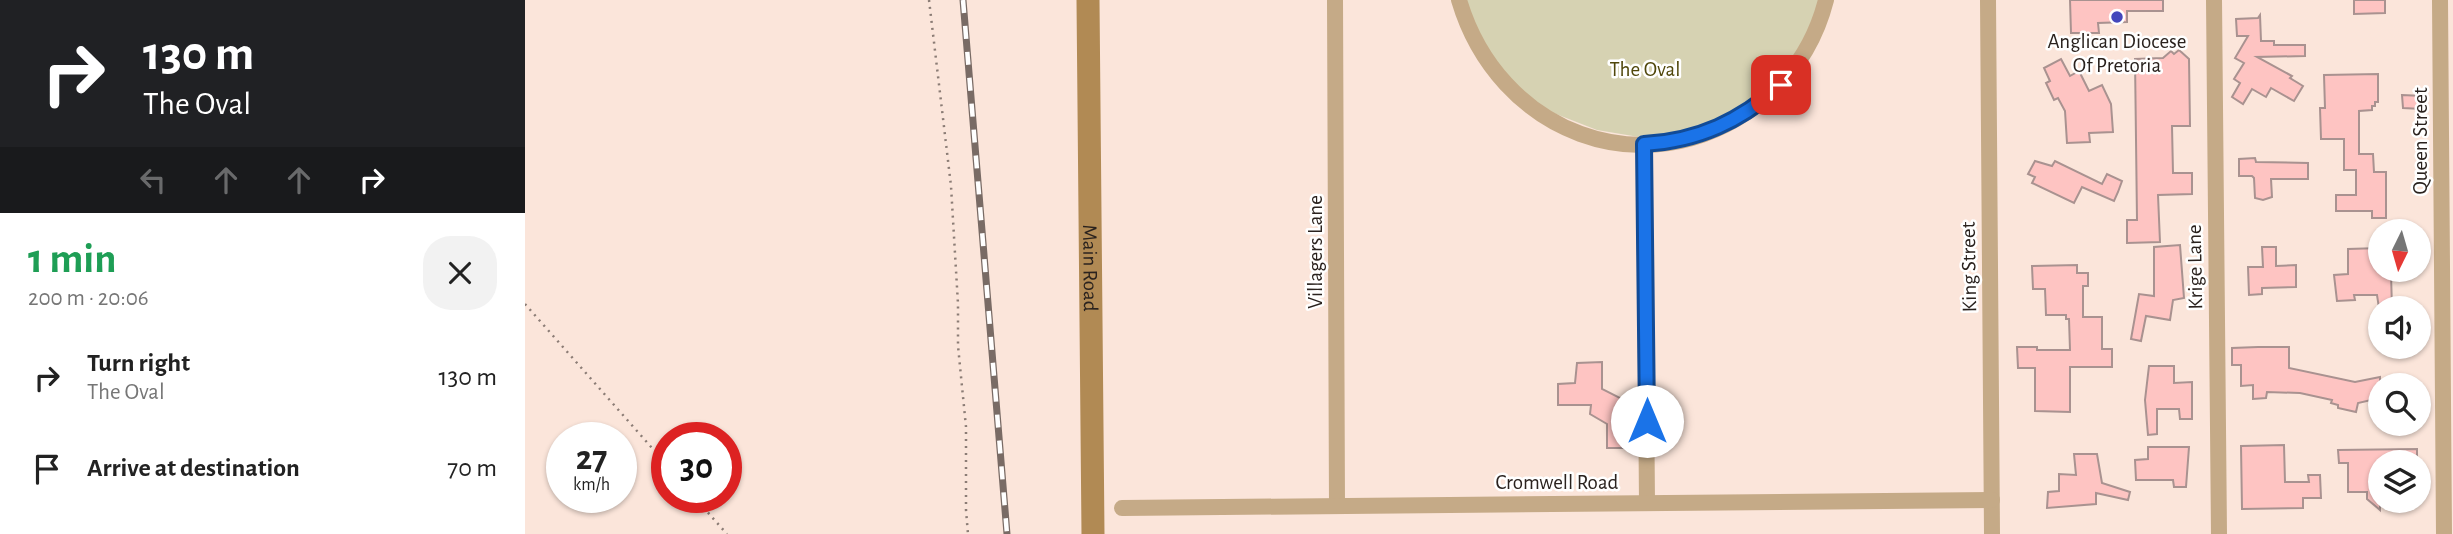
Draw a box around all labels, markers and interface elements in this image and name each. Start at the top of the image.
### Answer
marker: Anglican Diocese Of Pretoria [2109,9,2125,25]
icon: right [28,28,119,119]
text: 130 m [143,30,254,79]
place label: Anglican Diocese Of Pretoria [2047,31,2187,76]
pin [1751,55,1811,115]
park label: The Oval [1610,59,1680,80]
icon: arrive [1762,66,1800,104]
street label: Queen Street [2410,87,2431,195]
text: The Oval [143,88,251,120]
icon: left [134,161,172,199]
icon: ahead [207,161,245,199]
icon: ahead [280,161,318,199]
icon: right [353,161,391,199]
street label: Villagers Lane [1305,195,1326,309]
north arrow [2368,219,2431,282]
map controls [2368,219,2431,513]
street label: King Street [1958,221,1980,312]
street label: Main Road [1080,224,1101,312]
street label: Krige Lane [2184,224,2206,310]
button: close [423,236,497,310]
text: 1 min [28,238,117,280]
text: 200 m · 20:06 [28,287,149,310]
button: sound [2368,296,2431,359]
text: Turn right [87,350,190,376]
icon: right [28,359,66,397]
text: 130 m [439,364,497,390]
button: search [2368,373,2431,436]
text: The Oval [87,381,165,404]
position arrow [1610,384,1684,458]
speed limit sign: 30 [651,422,742,513]
text: 27 [576,441,607,476]
icon: arrive [28,450,66,488]
button: layers [2368,450,2431,513]
text: Arrive at destination [87,455,300,481]
text: 70 m [447,455,497,481]
street label: Cromwell Road [1496,472,1619,493]
text: km/h [573,476,610,494]

